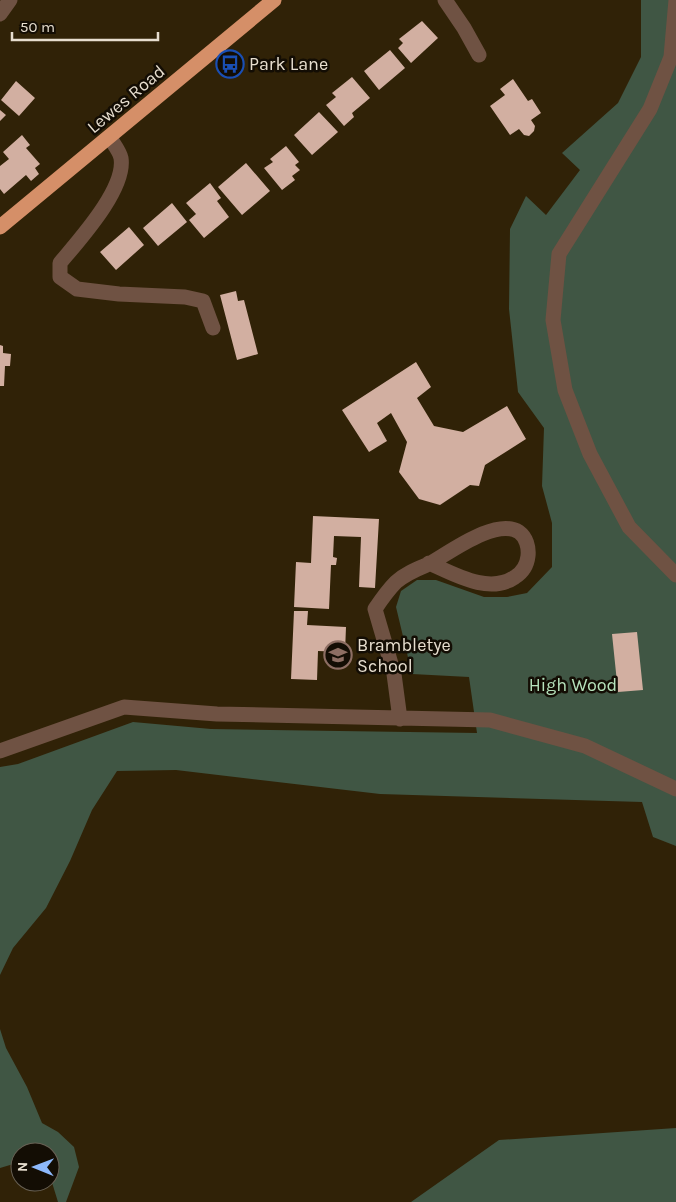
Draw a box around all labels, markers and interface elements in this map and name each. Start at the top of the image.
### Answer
scale bar [12,10,159,42]
text: 50 m [20,18,55,36]
bus stop icon: Park Lane [215,49,245,79]
place label: Park Lane [249,53,328,75]
street label: Lewes Road [82,60,170,138]
place label: Brambletye School [357,634,451,677]
school or university icon: Brambletye School [323,640,353,670]
park label: High Wood [529,674,617,696]
north arrow [10,1142,60,1192]
text: N [14,1162,31,1172]

